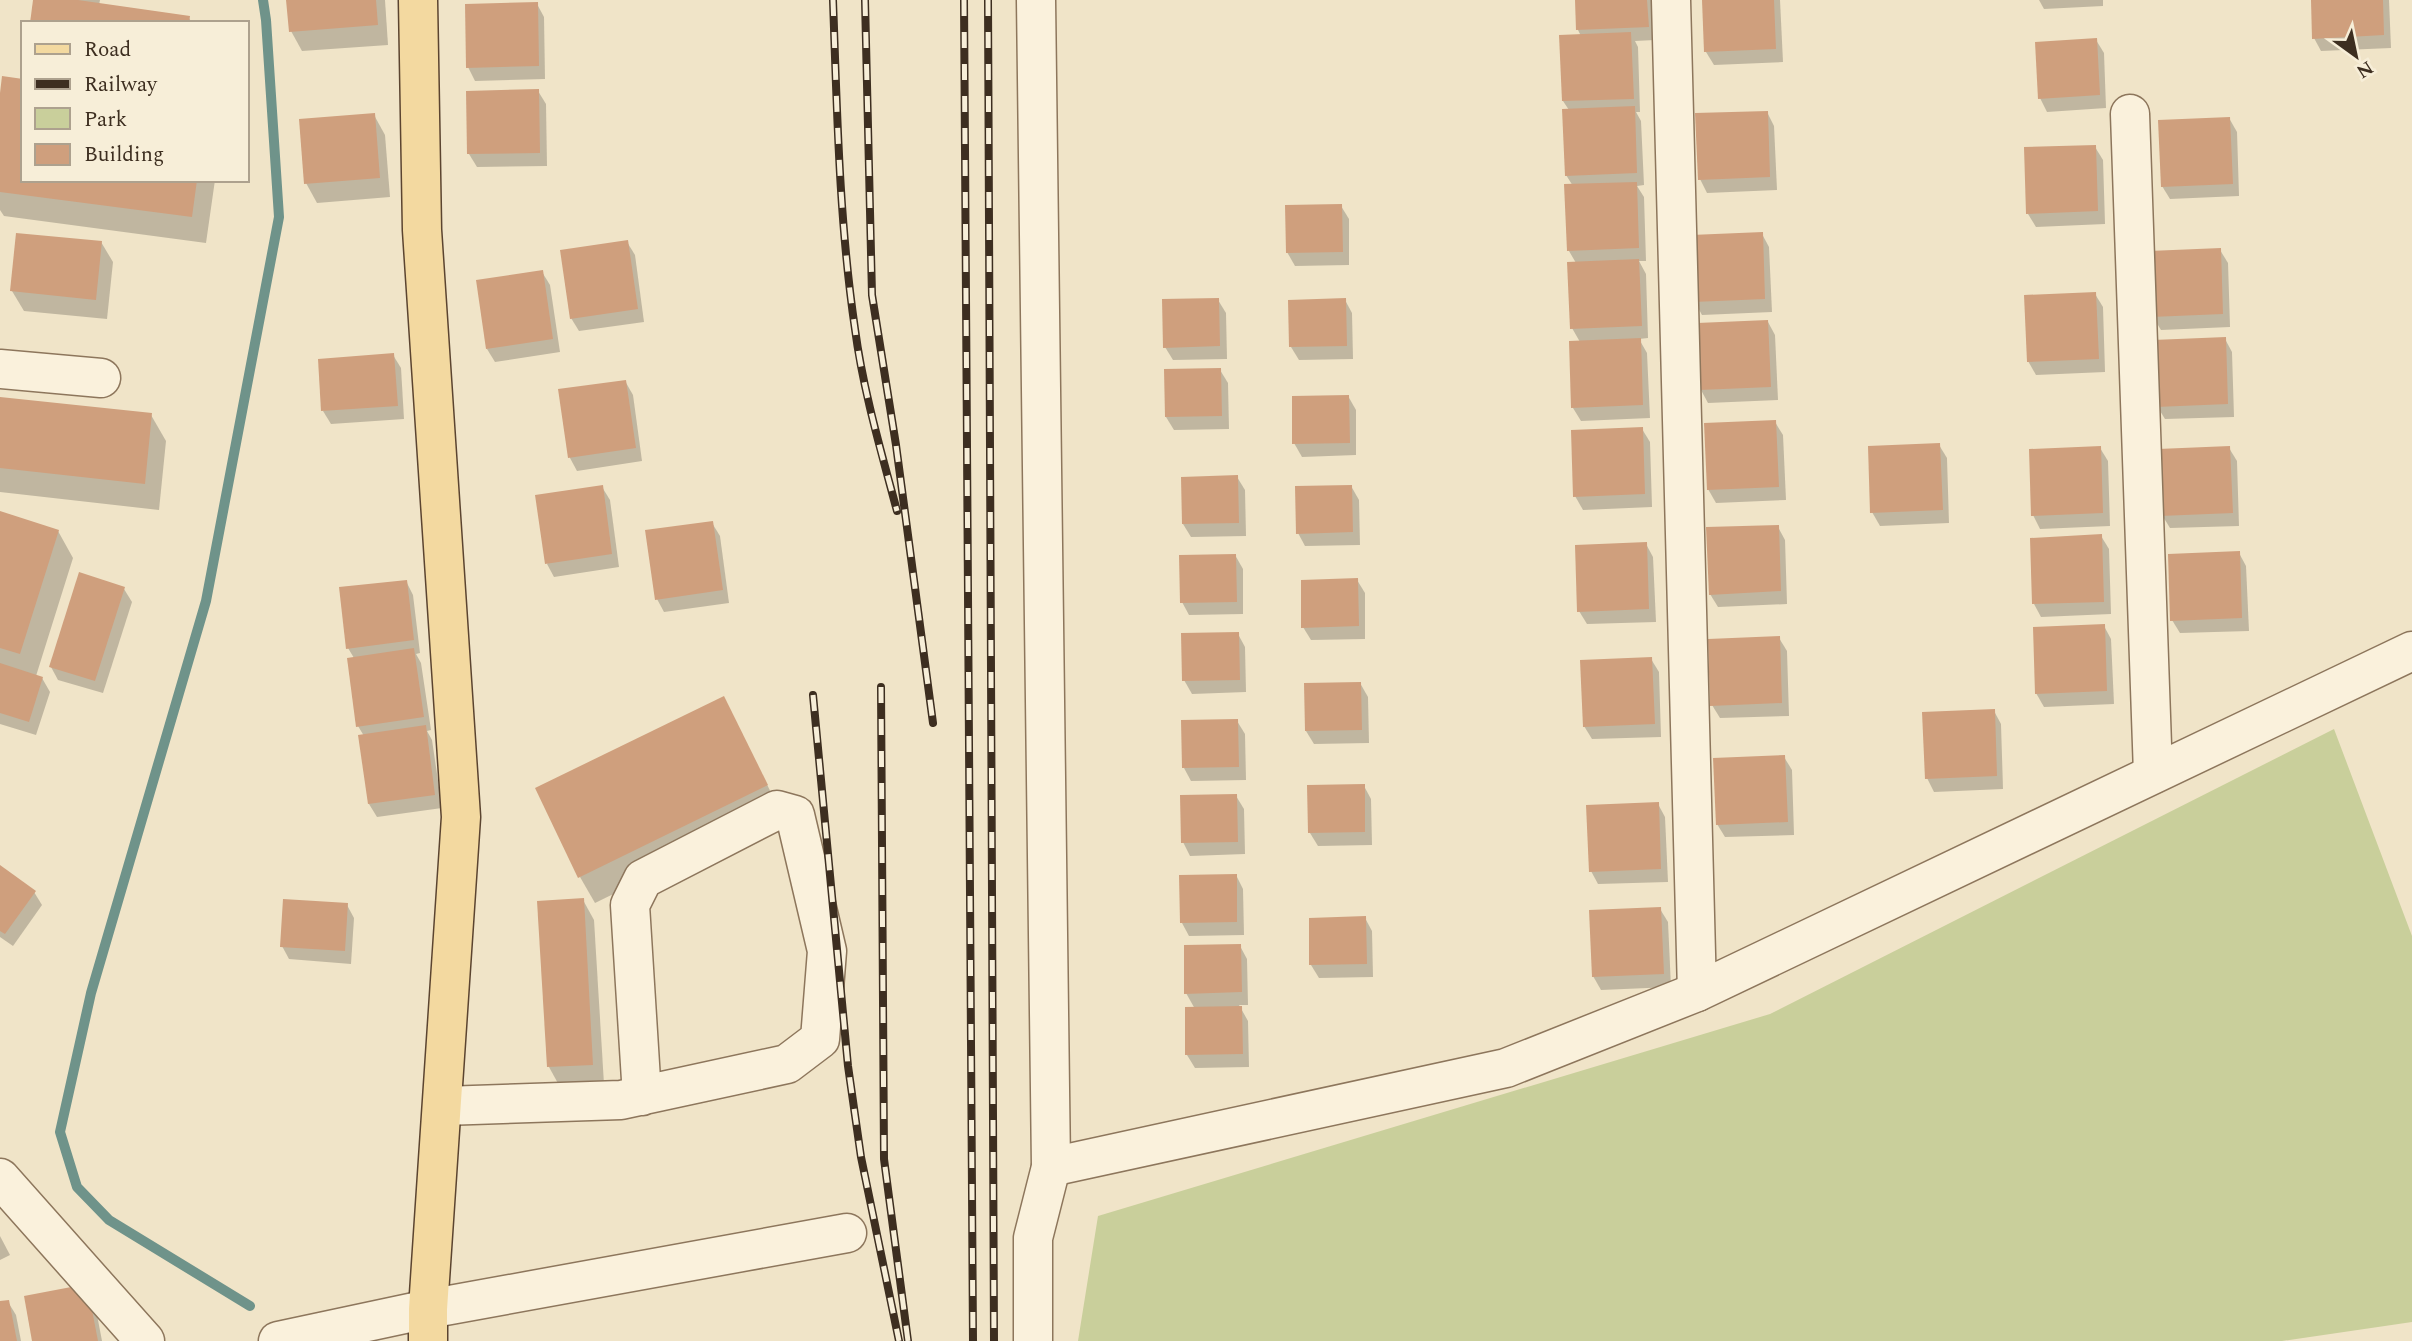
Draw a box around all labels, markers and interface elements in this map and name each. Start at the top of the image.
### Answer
legend [21,21,248,182]
north arrow [2321,21,2391,91]
text: Road [84,34,131,66]
text: N [2350,53,2379,85]
text: Railway [84,69,158,101]
text: Park [84,104,128,136]
text: Building [84,139,164,171]

